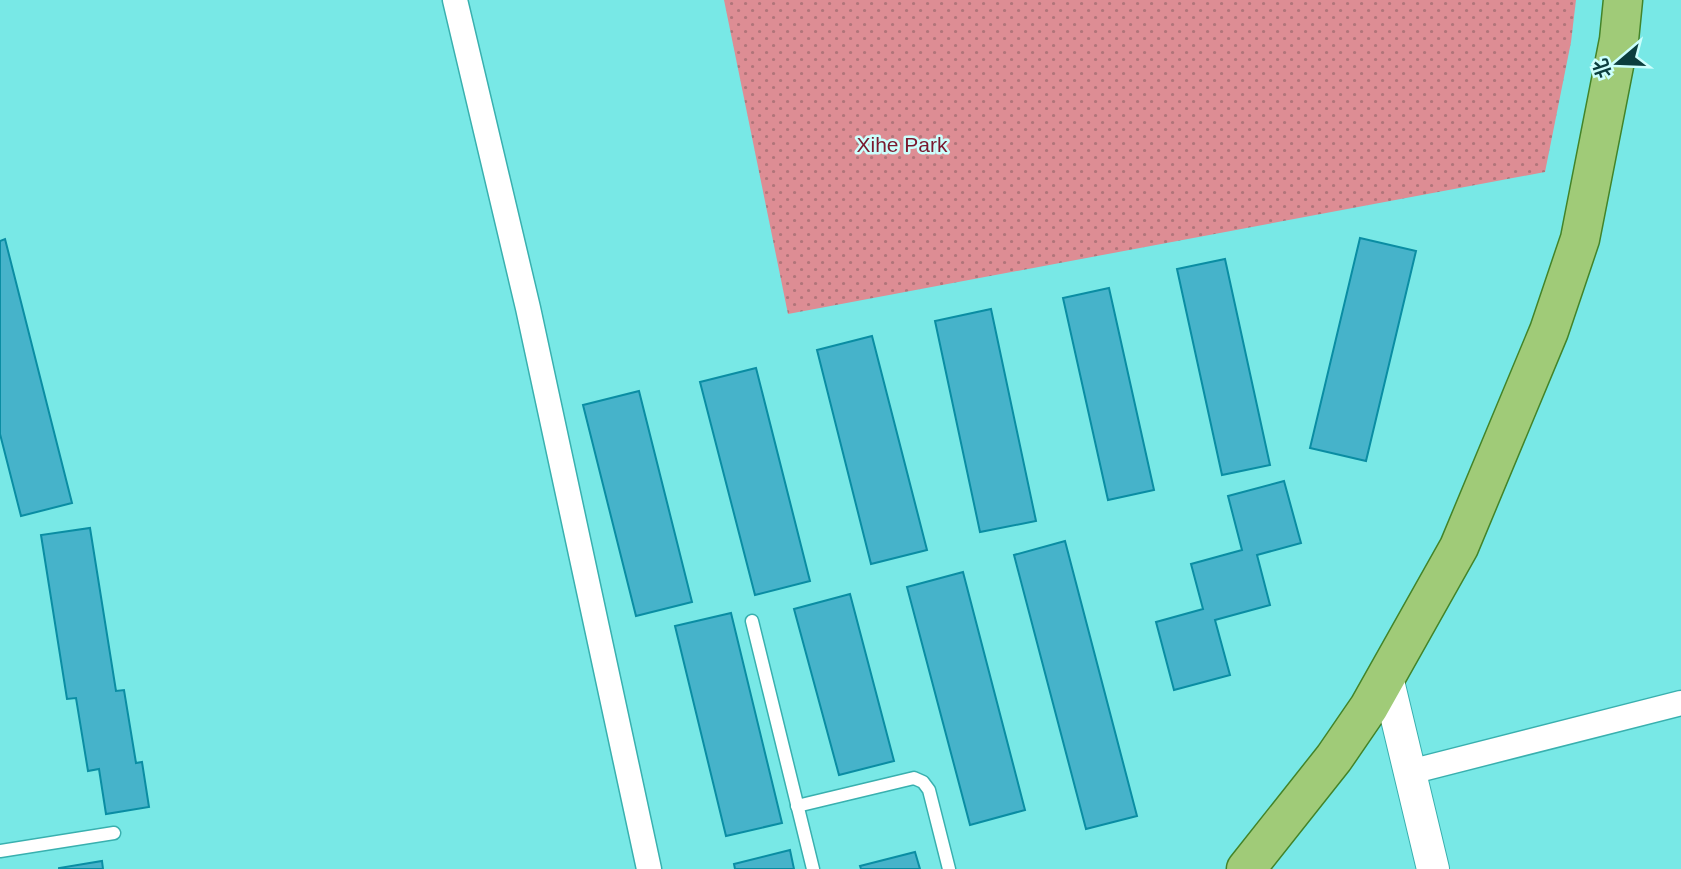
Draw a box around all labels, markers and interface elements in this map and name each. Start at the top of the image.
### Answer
north arrow [1583,28,1653,98]
text: 北 [1589,56,1615,81]
park label: Xihe Park [856,133,948,156]

